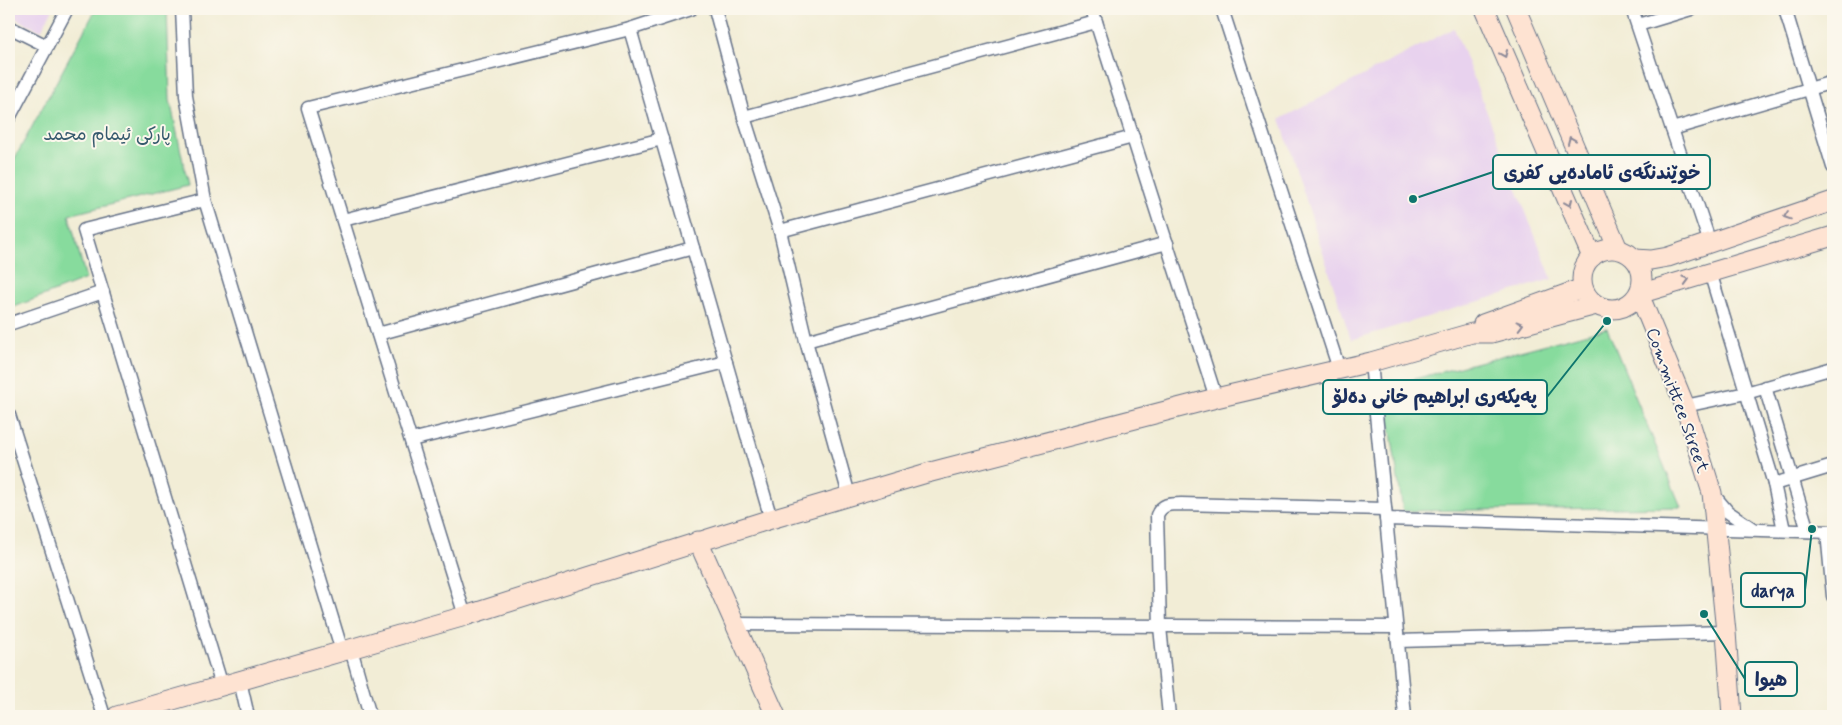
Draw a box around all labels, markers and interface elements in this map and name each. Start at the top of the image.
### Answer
one-way arrow [1499,49,1509,57]
park label: پارکی ئیمام محمد [43,123,171,148]
one-way arrow [1567,136,1578,145]
callout: خوێندنگەی ئامادەیی کفری [1493,155,1710,189]
text: خوێندنگەی ئامادەیی کفری [1503,161,1701,186]
one-way arrow [1562,198,1573,207]
one-way arrow [1783,211,1792,221]
one-way arrow [1681,275,1689,285]
one-way arrow [1515,321,1524,331]
street label: Committee Street [1640,324,1715,477]
callout: پەیکەری ابراهیم خانی دەلۆ [1323,380,1547,414]
text: پەیکەری ابراهیم خانی دەلۆ [1331,385,1537,411]
callout: darya [1741,573,1805,607]
text: darya [1751,579,1795,604]
callout: هیوا [1745,662,1797,696]
text: هیوا [1755,668,1787,693]

